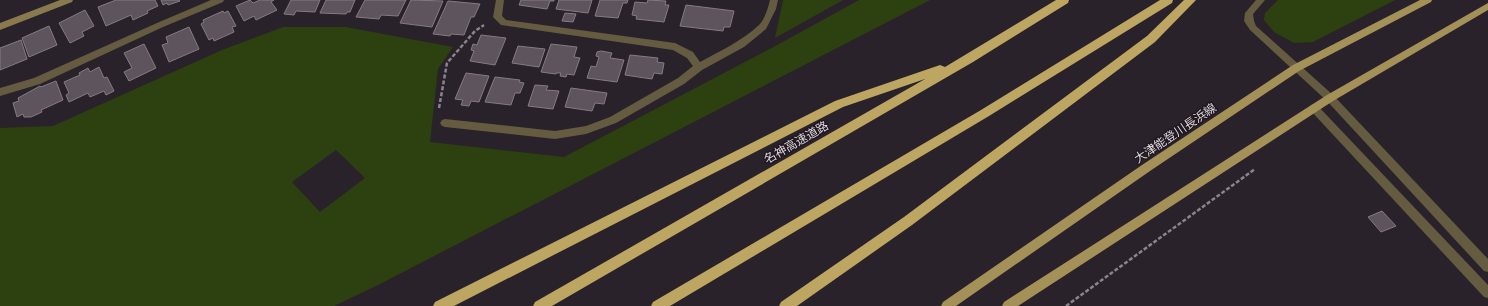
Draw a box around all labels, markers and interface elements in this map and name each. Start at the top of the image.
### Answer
street label: 大津能登川長浜線 [1131,100,1219,166]
street label: 名神高速道路 [761,118,831,166]

